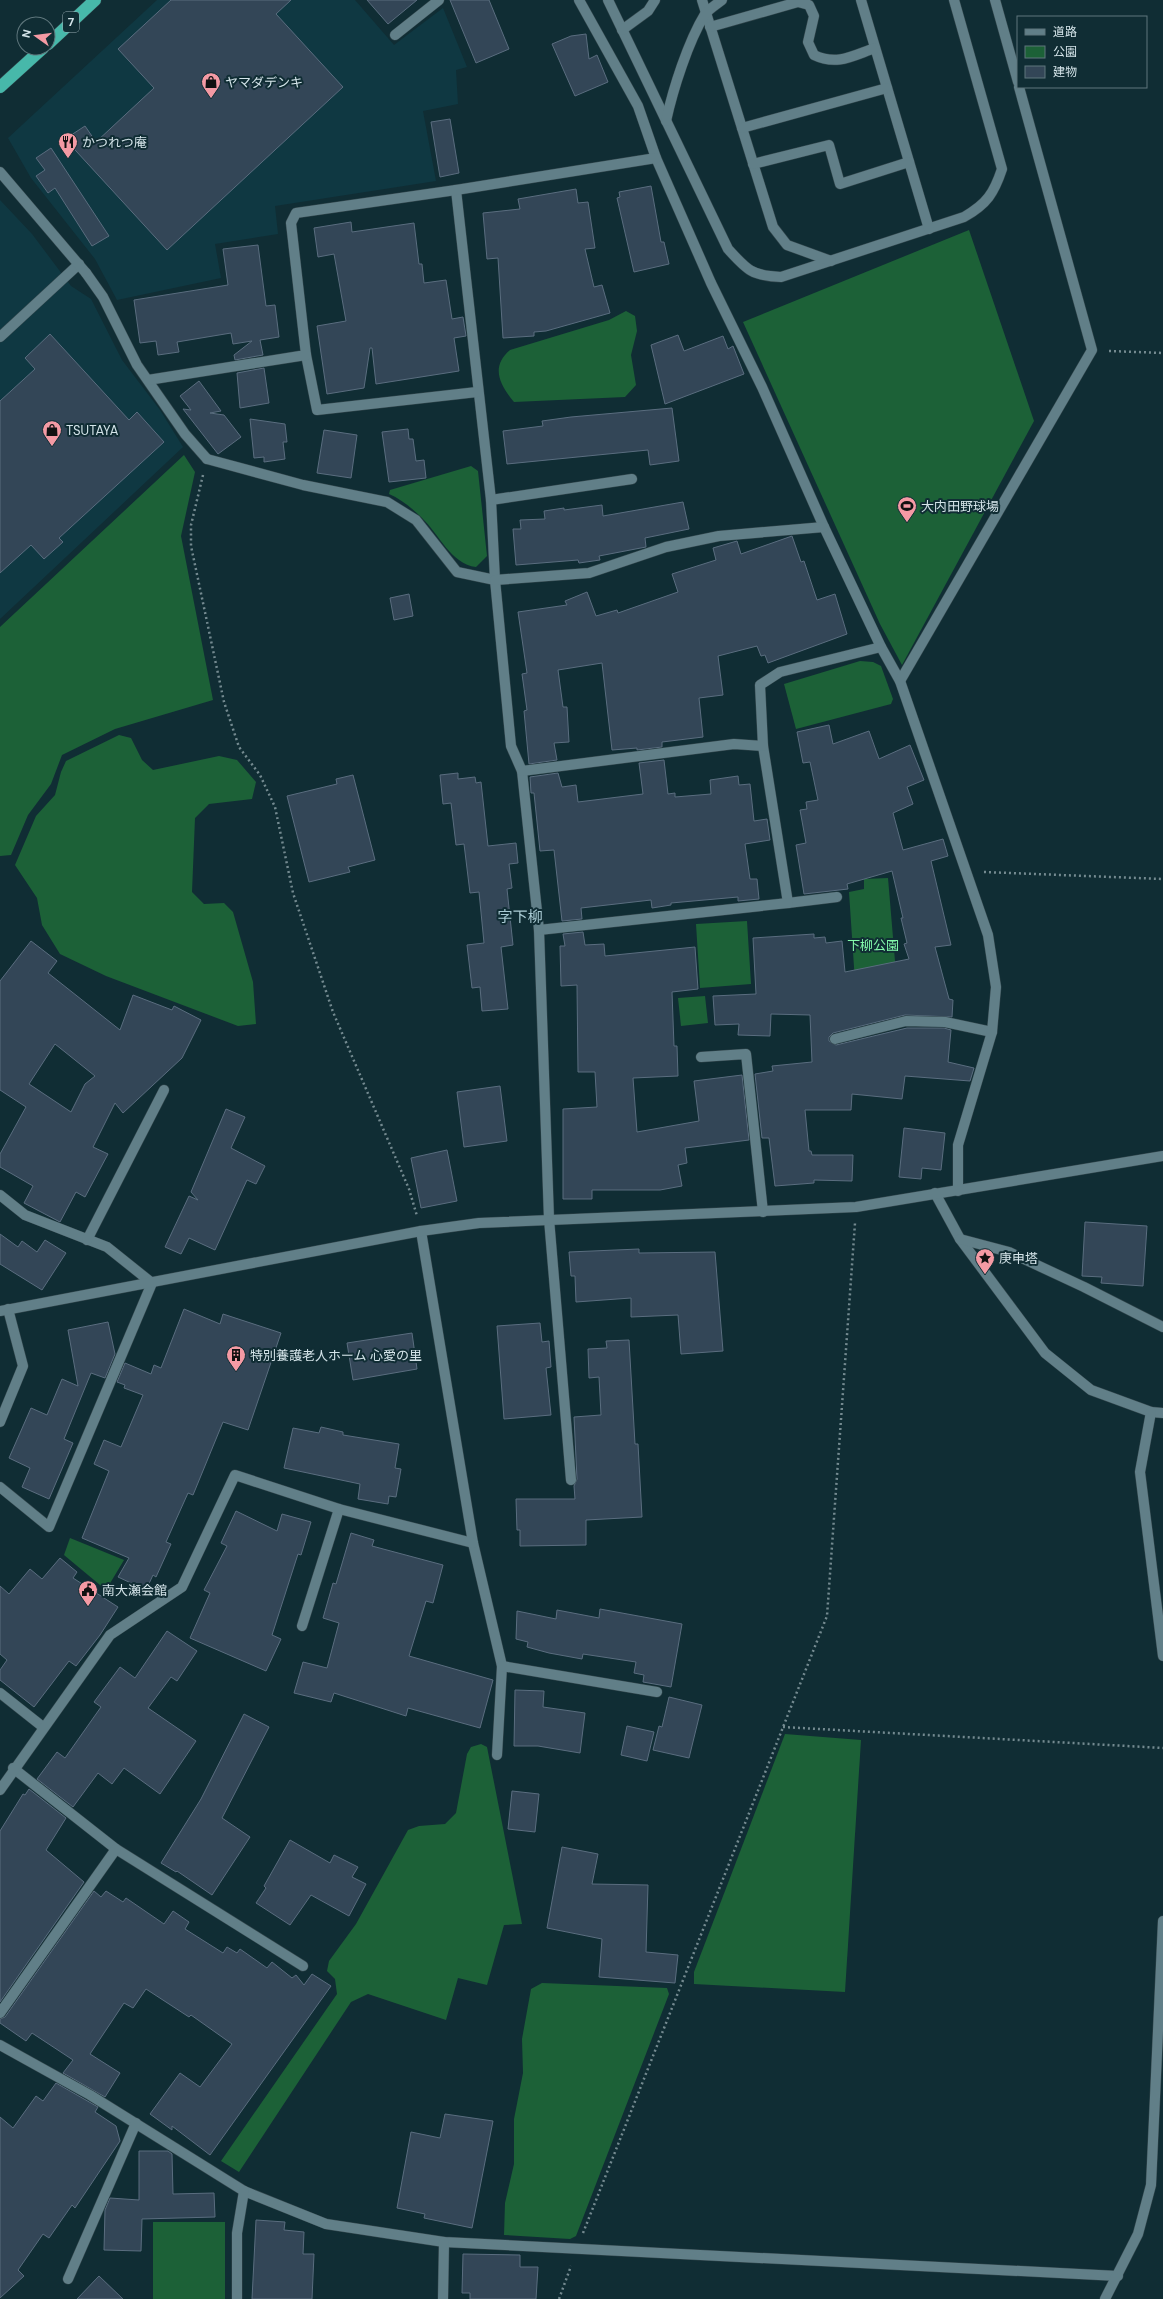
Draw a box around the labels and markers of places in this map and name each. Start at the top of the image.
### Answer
shop icon: ヤマダデンキ [200,71,222,99]
place label: ヤマダデンキ [225,74,303,91]
restaurant icon: かつれつ庵 [57,131,79,159]
place label: かつれつ庵 [82,134,147,151]
shop icon: TSUTAYA [41,419,63,447]
place label: TSUTAYA [66,422,119,439]
sports icon: 大内田野球場 [896,495,918,523]
place label: 大内田野球場 [921,498,999,515]
place icon: 庚申塔 [974,1247,996,1275]
place label: 庚申塔 [999,1250,1038,1267]
building icon: 特別養護老人ホーム 心愛の里 [225,1344,247,1372]
place label: 特別養護老人ホーム 心愛の里 [250,1347,422,1364]
public building icon: 南大瀬会館 [77,1579,99,1607]
place label: 南大瀬会館 [102,1582,167,1599]

